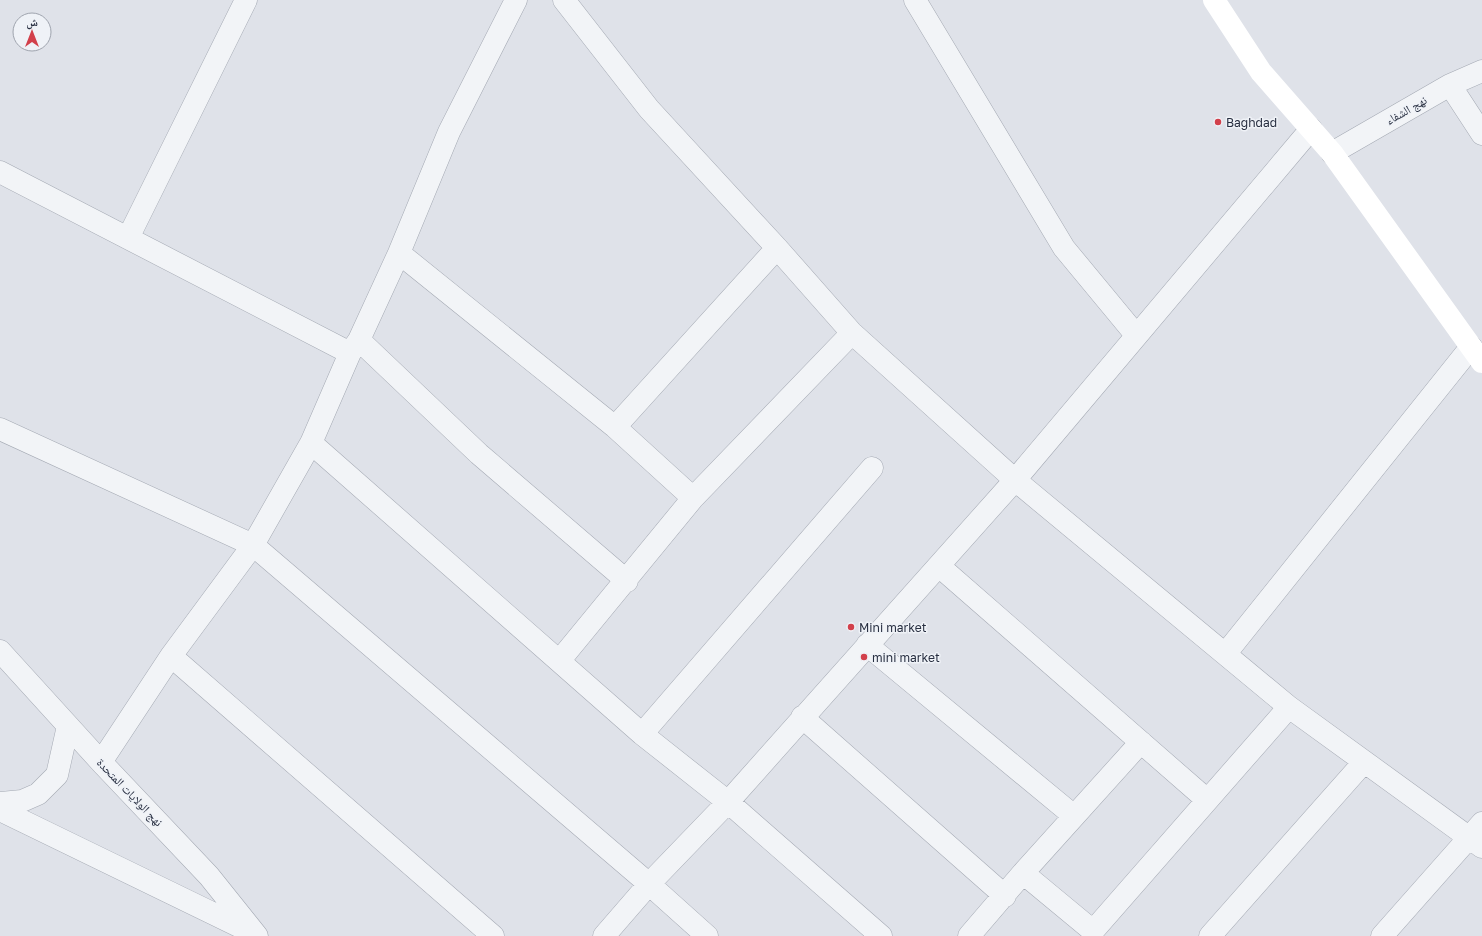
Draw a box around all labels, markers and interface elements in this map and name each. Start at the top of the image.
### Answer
north arrow [12,12,52,52]
text: ش [26,15,38,30]
street label: نهج الشفاء [1383,92,1429,128]
place label: Baghdad [1226,115,1277,130]
marker: Baghdad [1213,117,1223,127]
place label: Mini market [859,620,927,635]
marker: Mini market [846,622,856,632]
place label: mini market [872,650,940,665]
marker: mini market [859,652,869,662]
street label: نهج الولايات المتحدة [94,755,166,829]

